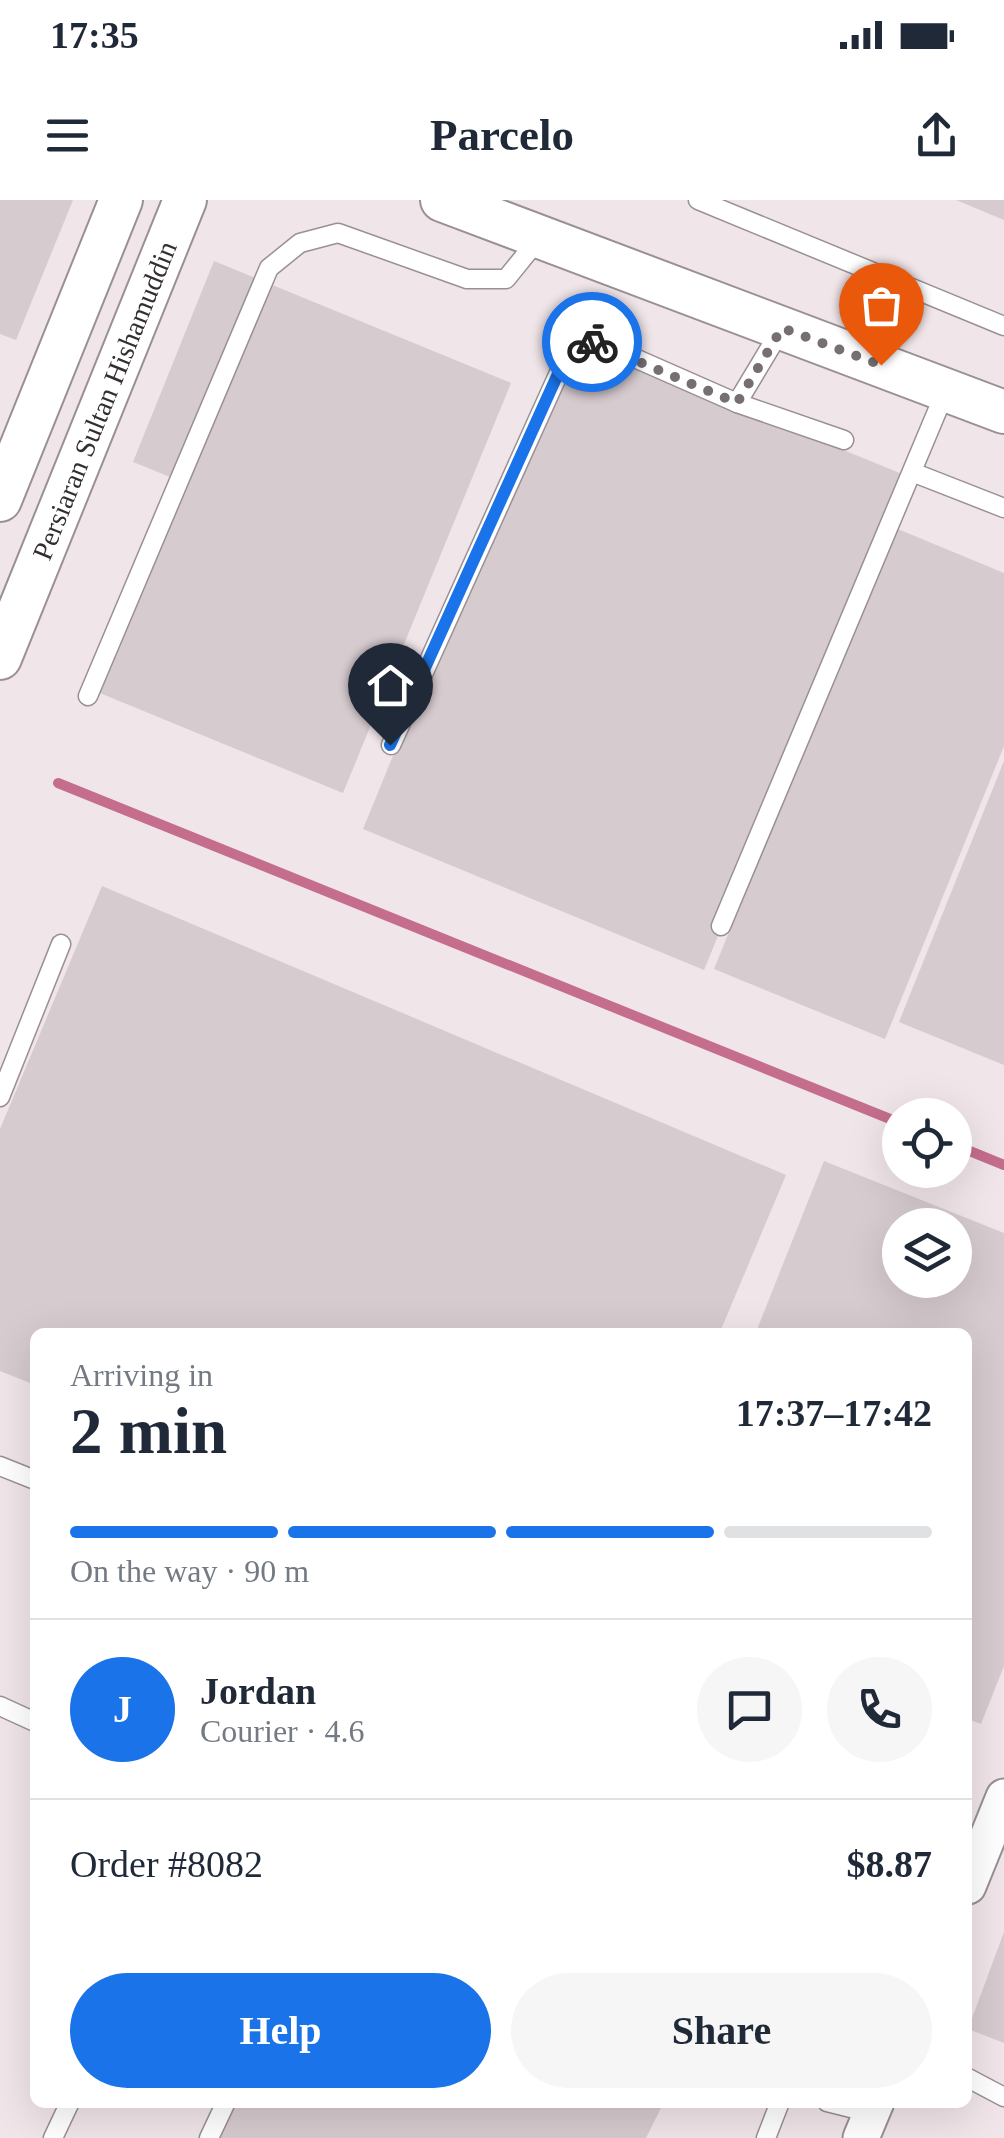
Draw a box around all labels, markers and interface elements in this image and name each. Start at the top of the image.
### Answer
text: 17:35 [50,14,139,56]
icon: menu [40,108,95,163]
icon: share [909,108,964,163]
text: Parcelo [430,110,574,160]
street label: Persiaran Sultan Hishamuddin [26,236,182,564]
pin [839,263,924,366]
icon: bag [854,278,909,333]
courier [542,292,642,392]
icon: bike [565,315,620,370]
pin [348,643,433,746]
icon: home [363,658,418,713]
map controls [882,1098,972,1298]
button: locate [882,1098,972,1188]
button: layers [882,1208,972,1298]
text: Arriving in [70,1357,213,1393]
text: 17:37–17:42 [736,1392,932,1434]
text: 2 min [70,1395,227,1467]
text: On the way · 90 m [70,1553,309,1589]
button: chat [697,1657,802,1762]
button: phone [827,1657,932,1762]
text: Jordan [200,1670,316,1712]
text: J [113,1688,132,1730]
text: Courier · 4.6 [200,1713,364,1749]
text: Order #8082 [70,1843,263,1885]
text: $8.87 [847,1843,932,1885]
button: Help [70,1973,491,2088]
button: Share [511,1973,932,2088]

